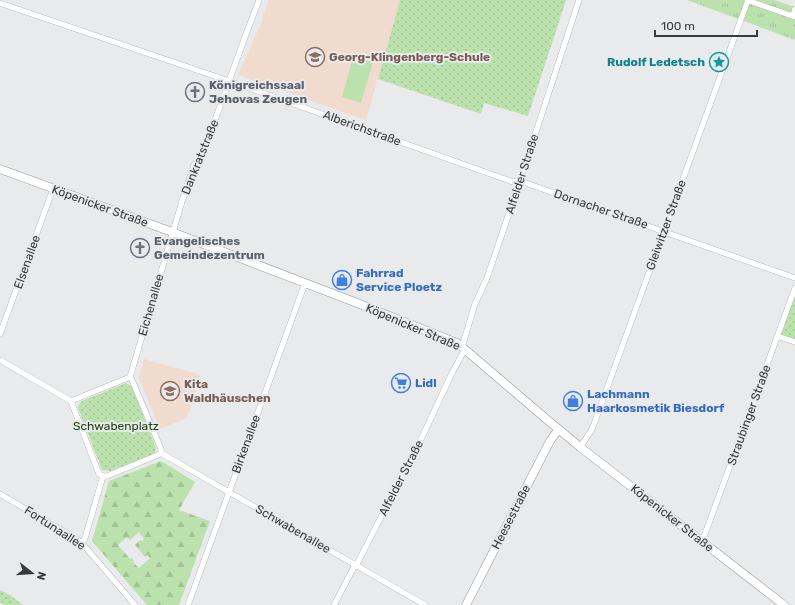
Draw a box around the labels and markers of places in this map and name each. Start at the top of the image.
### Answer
school or university icon: Georg-Klingenberg-Schule [304,46,326,68]
place label: Georg-Klingenberg-Schule [329,50,490,64]
place icon: Rudolf Ledetsch [708,51,730,73]
place label: Rudolf Ledetsch [607,55,705,69]
place label: Königreichssaal Jehovas Zeugen [209,78,307,106]
church icon: Königreichssaal Jehovas Zeugen [184,81,206,103]
place label: Evangelisches Gemeindezentrum [154,234,265,262]
church icon: Evangelisches Gemeindezentrum [129,237,151,259]
place label: Fahrrad Service Ploetz [356,266,442,294]
shop icon: Fahrrad Service Ploetz [331,269,353,291]
supermarket icon: Lidl [390,372,412,394]
place label: Lidl [415,376,437,390]
place label: Kita Waldhäuschen [184,377,271,405]
school or university icon: Kita Waldhäuschen [159,380,181,402]
place label: Lachmann Haarkosmetik Biesdorf [587,387,725,415]
shop icon: Lachmann Haarkosmetik Biesdorf [562,390,584,412]

